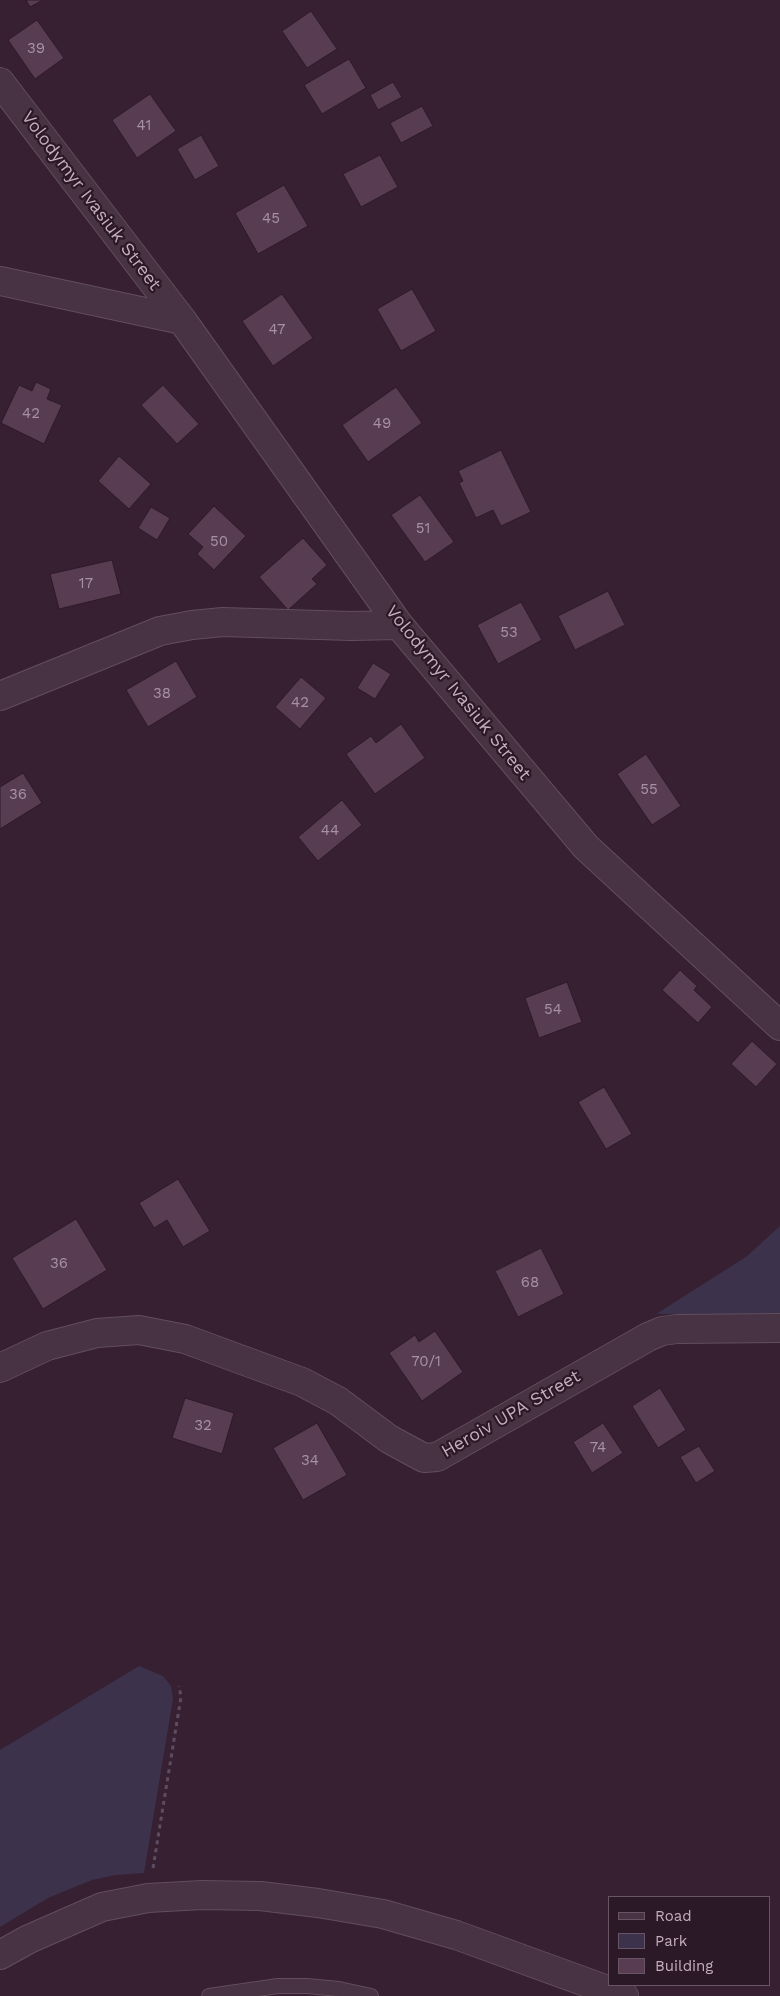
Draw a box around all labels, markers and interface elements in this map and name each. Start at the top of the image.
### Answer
house number: 39 [27,40,45,58]
street label: Volodymyr Ivasiuk Street [17,107,165,295]
house number: 41 [137,117,151,135]
house number: 45 [262,210,280,228]
house number: 47 [269,321,285,339]
house number: 42 [22,405,40,423]
house number: 49 [373,415,391,433]
house number: 51 [416,520,430,538]
house number: 50 [210,533,228,551]
house number: 17 [79,575,93,593]
street label: Volodymyr Ivasiuk Street [381,601,535,785]
house number: 53 [500,624,518,642]
house number: 38 [153,685,171,703]
house number: 42 [291,694,309,712]
house number: 55 [640,781,658,799]
house number: 36 [9,786,27,804]
house number: 44 [321,822,339,840]
house number: 54 [544,1001,562,1019]
house number: 36 [50,1255,68,1273]
house number: 68 [521,1274,539,1292]
house number: 70/1 [411,1353,441,1371]
street label: Heroiv UPA Street [438,1365,584,1463]
house number: 32 [194,1417,212,1435]
house number: 74 [590,1439,606,1457]
house number: 34 [301,1452,319,1470]
legend [608,1896,770,1986]
text: Road [655,1907,692,1925]
text: Park [655,1932,687,1950]
text: Building [655,1957,713,1975]

